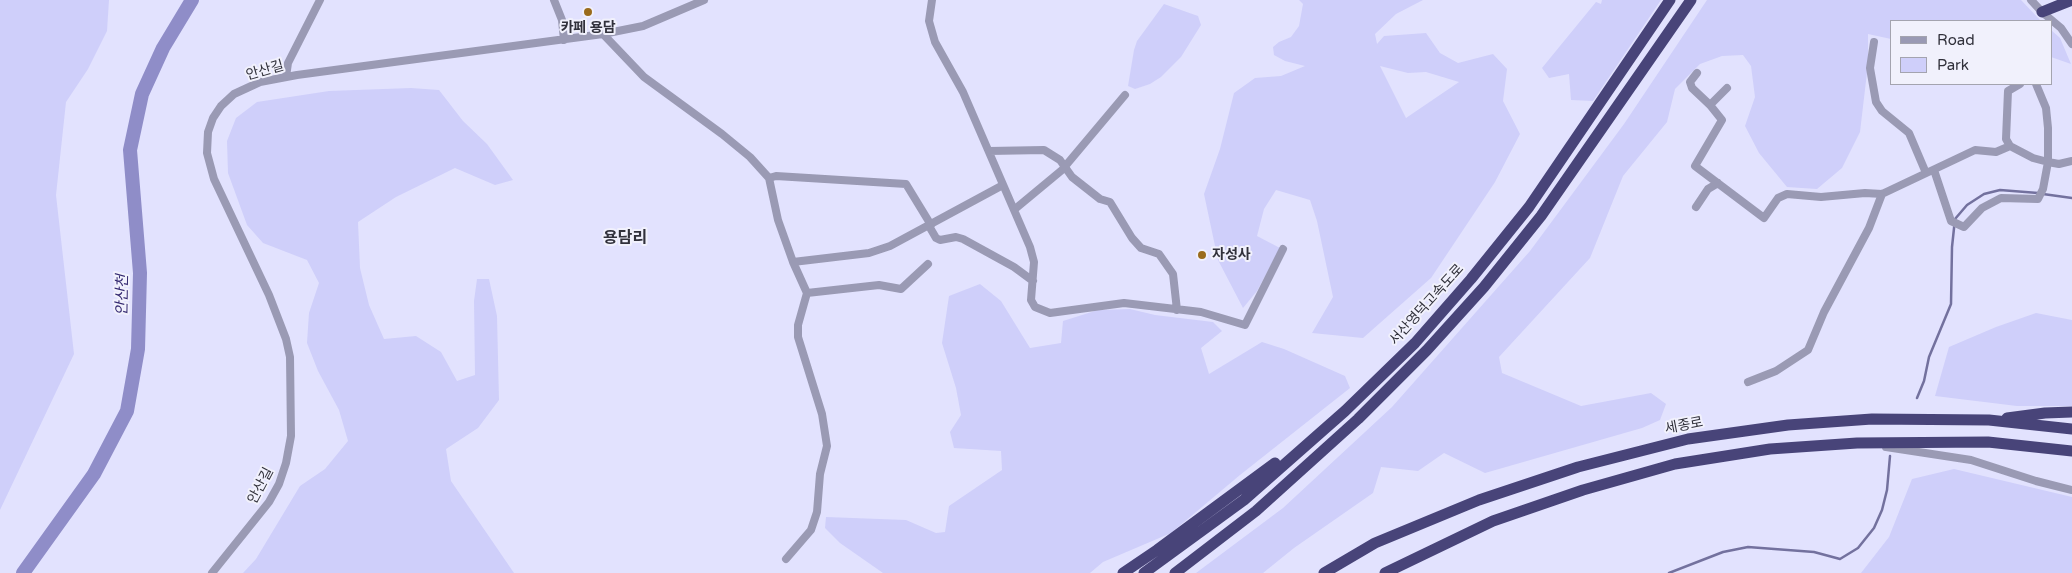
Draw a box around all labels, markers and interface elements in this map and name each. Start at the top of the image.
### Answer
marker: 카페 용담 [582,6,594,18]
place label: 카페 용담 [560,20,616,36]
legend [1890,20,2052,85]
text: Road [1937,31,1975,49]
text: Park [1937,56,1969,74]
street label: 안산길 [244,58,286,84]
district label: 용담리 [603,229,647,249]
place label: 자성사 [1212,247,1251,263]
marker: 자성사 [1196,249,1208,261]
street label: 서산영덕고속도로 [1386,261,1468,349]
water label: 안산천 [114,274,132,316]
street label: 세종로 [1663,414,1705,438]
street label: 안산길 [245,465,277,507]

